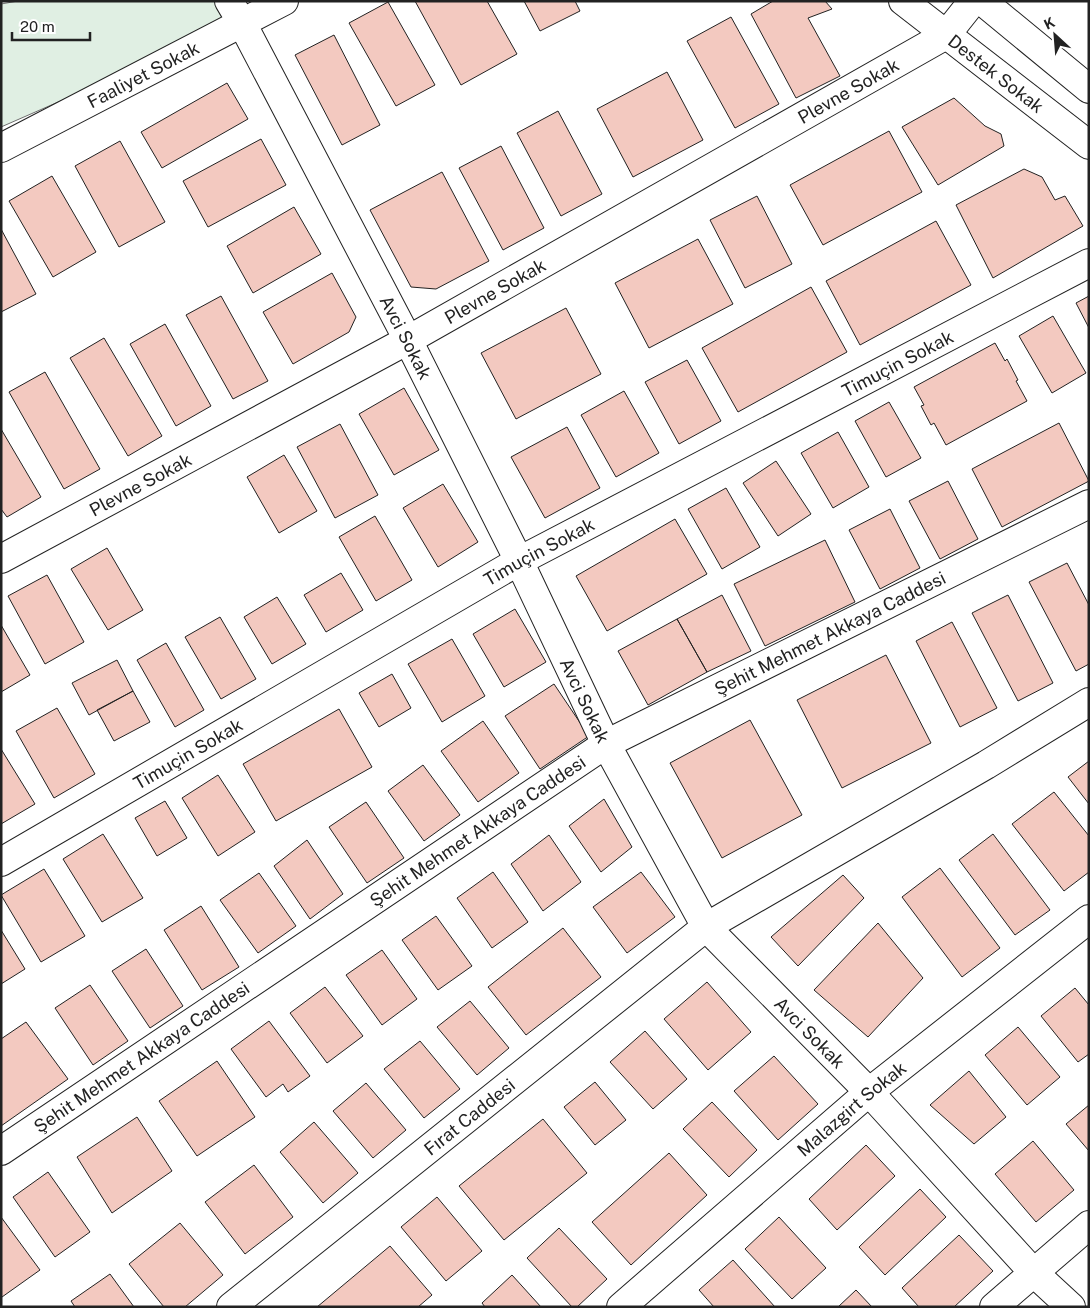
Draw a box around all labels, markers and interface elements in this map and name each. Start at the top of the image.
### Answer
scale bar [12,10,90,42]
north arrow [1030,10,1080,60]
text: K [1041,14,1057,33]
text: 20 m [20,18,55,35]
street label: Destek Sokak [944,30,1048,117]
street label: Faaliyet Sokak [84,37,202,112]
street label: Plevne Sokak [794,54,902,127]
street label: Plevne Sokak [441,254,549,328]
street label: Avci Sokak [376,292,436,382]
street label: Timuçin Sokak [838,325,957,401]
street label: Plevne Sokak [86,448,195,520]
street label: Timuçin Sokak [480,513,598,590]
street label: Şehit Mehmet Akkaya Caddesi [711,567,949,699]
street label: Avci Sokak [556,655,614,746]
street label: Timuçin Sokak [129,714,246,793]
street label: Şehit Mehmet Akkaya Caddesi [365,751,589,911]
street label: Şehit Mehmet Akkaya Caddesi [29,977,253,1137]
street label: Avci Sokak [771,993,850,1072]
street label: Malazgirt Sokak [792,1057,910,1160]
street label: Fırat Caddesi [420,1074,519,1159]

